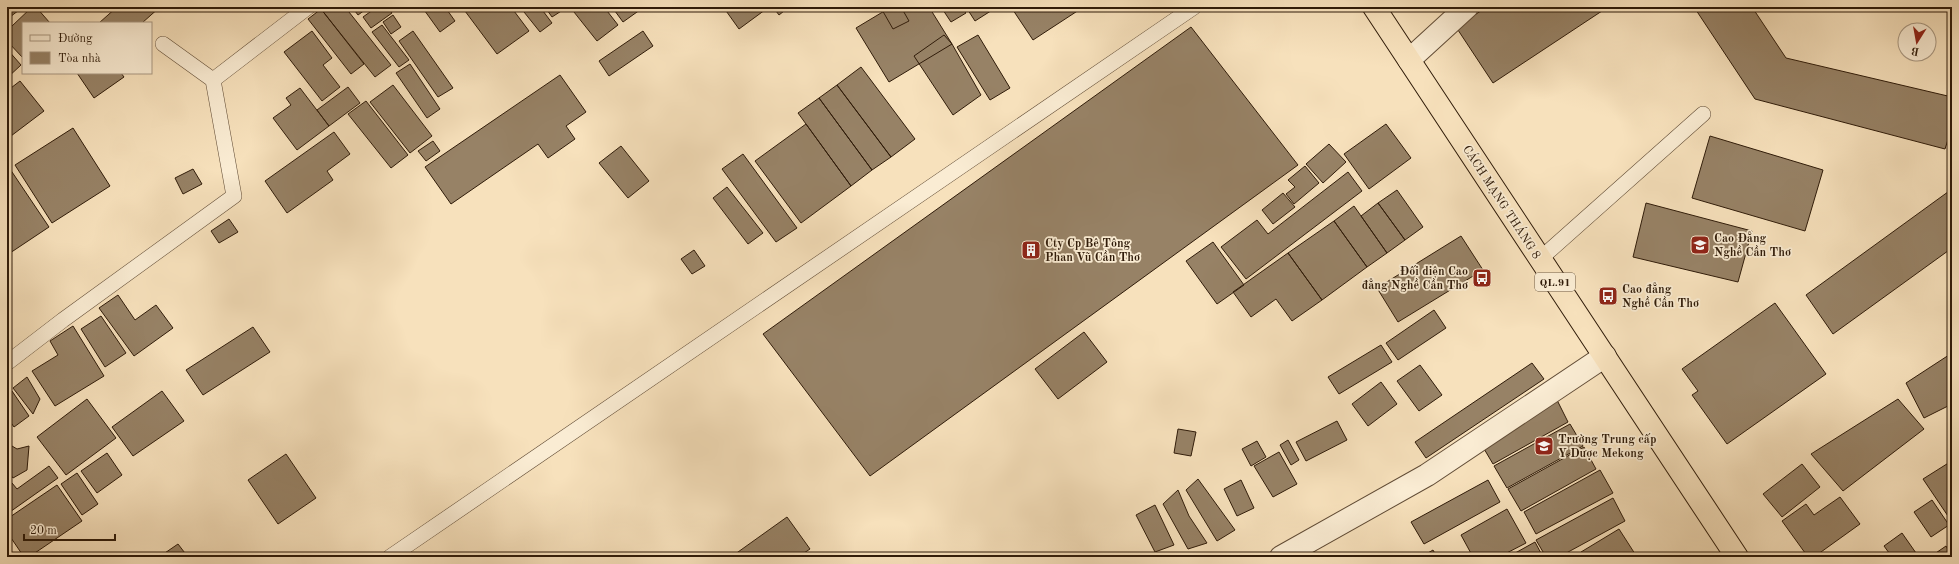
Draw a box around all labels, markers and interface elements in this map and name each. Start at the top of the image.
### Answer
legend [22,22,152,74]
north arrow [1897,22,1937,62]
text: Đường [58,33,93,45]
text: B [1910,44,1920,56]
text: Tòa nhà [58,53,101,65]
street label: CÁCH MẠNG THÁNG 8 [1460,142,1545,261]
place label: Cao Đẳng Nghề Cần Thơ [1714,231,1791,259]
school or university icon: Cao Đẳng Nghề Cần Thơ [1689,234,1711,256]
place label: Cty Cp Bê Tông Phan Vũ Cần Thơ [1045,238,1140,264]
building icon: Cty Cp Bê Tông Phan Vũ Cần Thơ [1020,239,1042,261]
place label: Đối diện Cao đẳng Nghề Cần Thơ [1362,265,1468,292]
bus stop icon: Đối diện Cao đẳng Nghề Cần Thơ [1471,267,1493,289]
road number: QL.91 [1535,273,1575,291]
place label: Cao đẳng Nghề Cần Thơ [1622,282,1699,310]
bus stop icon: Cao đẳng Nghề Cần Thơ [1597,285,1619,307]
place label: Trường Trung cấp Y Dược Mekong [1558,433,1656,460]
school or university icon: Trường Trung cấp Y Dược Mekong [1533,435,1555,457]
scale bar [24,516,115,542]
text: 20 m [30,525,57,537]

